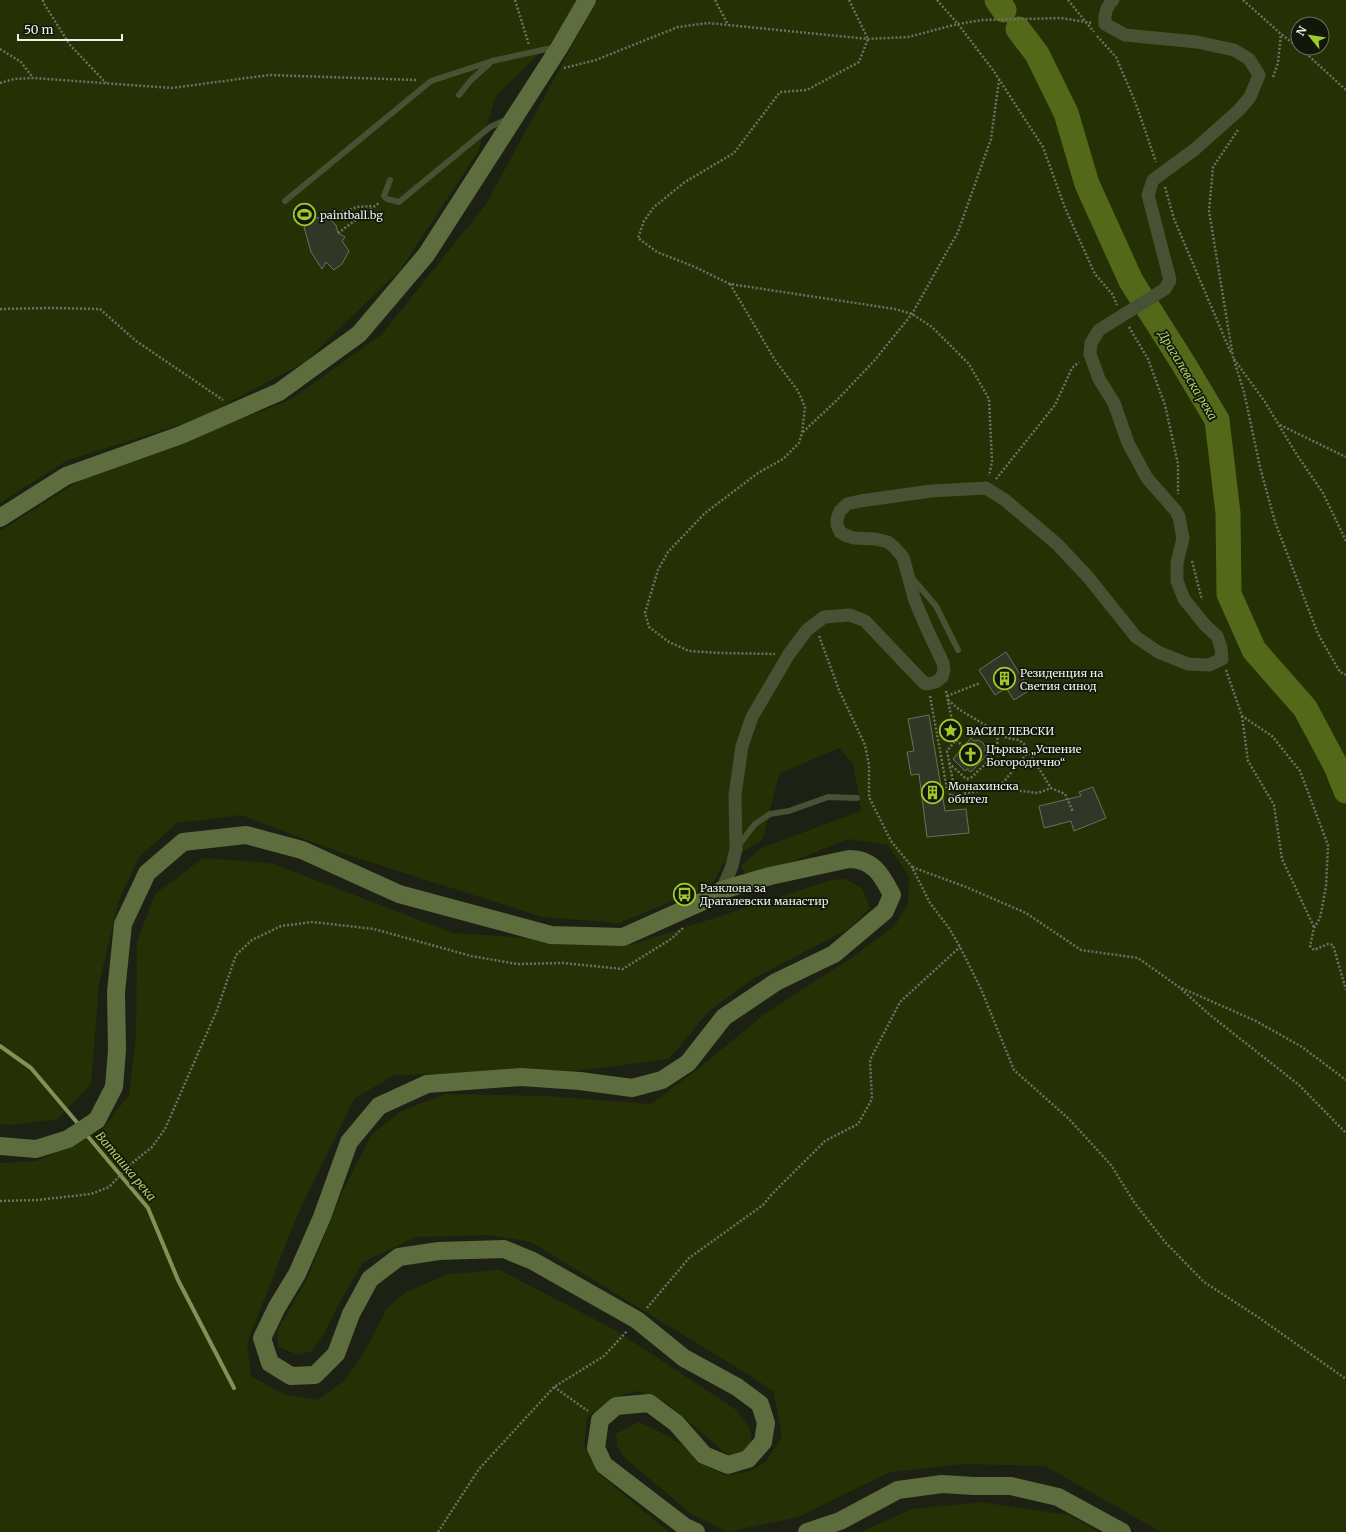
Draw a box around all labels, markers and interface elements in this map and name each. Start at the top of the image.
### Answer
scale bar [18,16,122,42]
north arrow [1290,16,1330,56]
text: 50 m [24,22,53,37]
text: N [1293,23,1310,38]
sports icon: paintball.bg [292,202,318,228]
place label: paintball.bg [320,208,383,222]
water label: Драгалевска река [1155,327,1221,423]
building icon: Резиденция на Светия синод [991,666,1017,692]
place label: Резиденция на Светия синод [1020,666,1103,693]
place icon: ВАСИЛ ЛЕВСКИ [937,718,963,744]
place label: ВАСИЛ ЛЕВСКИ [966,724,1054,738]
church icon: Църква „Успение Богородично“ [958,742,984,768]
place label: Църква „Успение Богородично“ [986,742,1082,769]
building icon: Монахинска обител [919,779,945,805]
place label: Монахинска обител [948,779,1019,806]
bus stop icon: Разклона за Драгалевски манастир [671,881,697,907]
place label: Разклона за Драгалевски манастир [700,881,829,908]
water label: Ваташка река [93,1128,159,1204]

